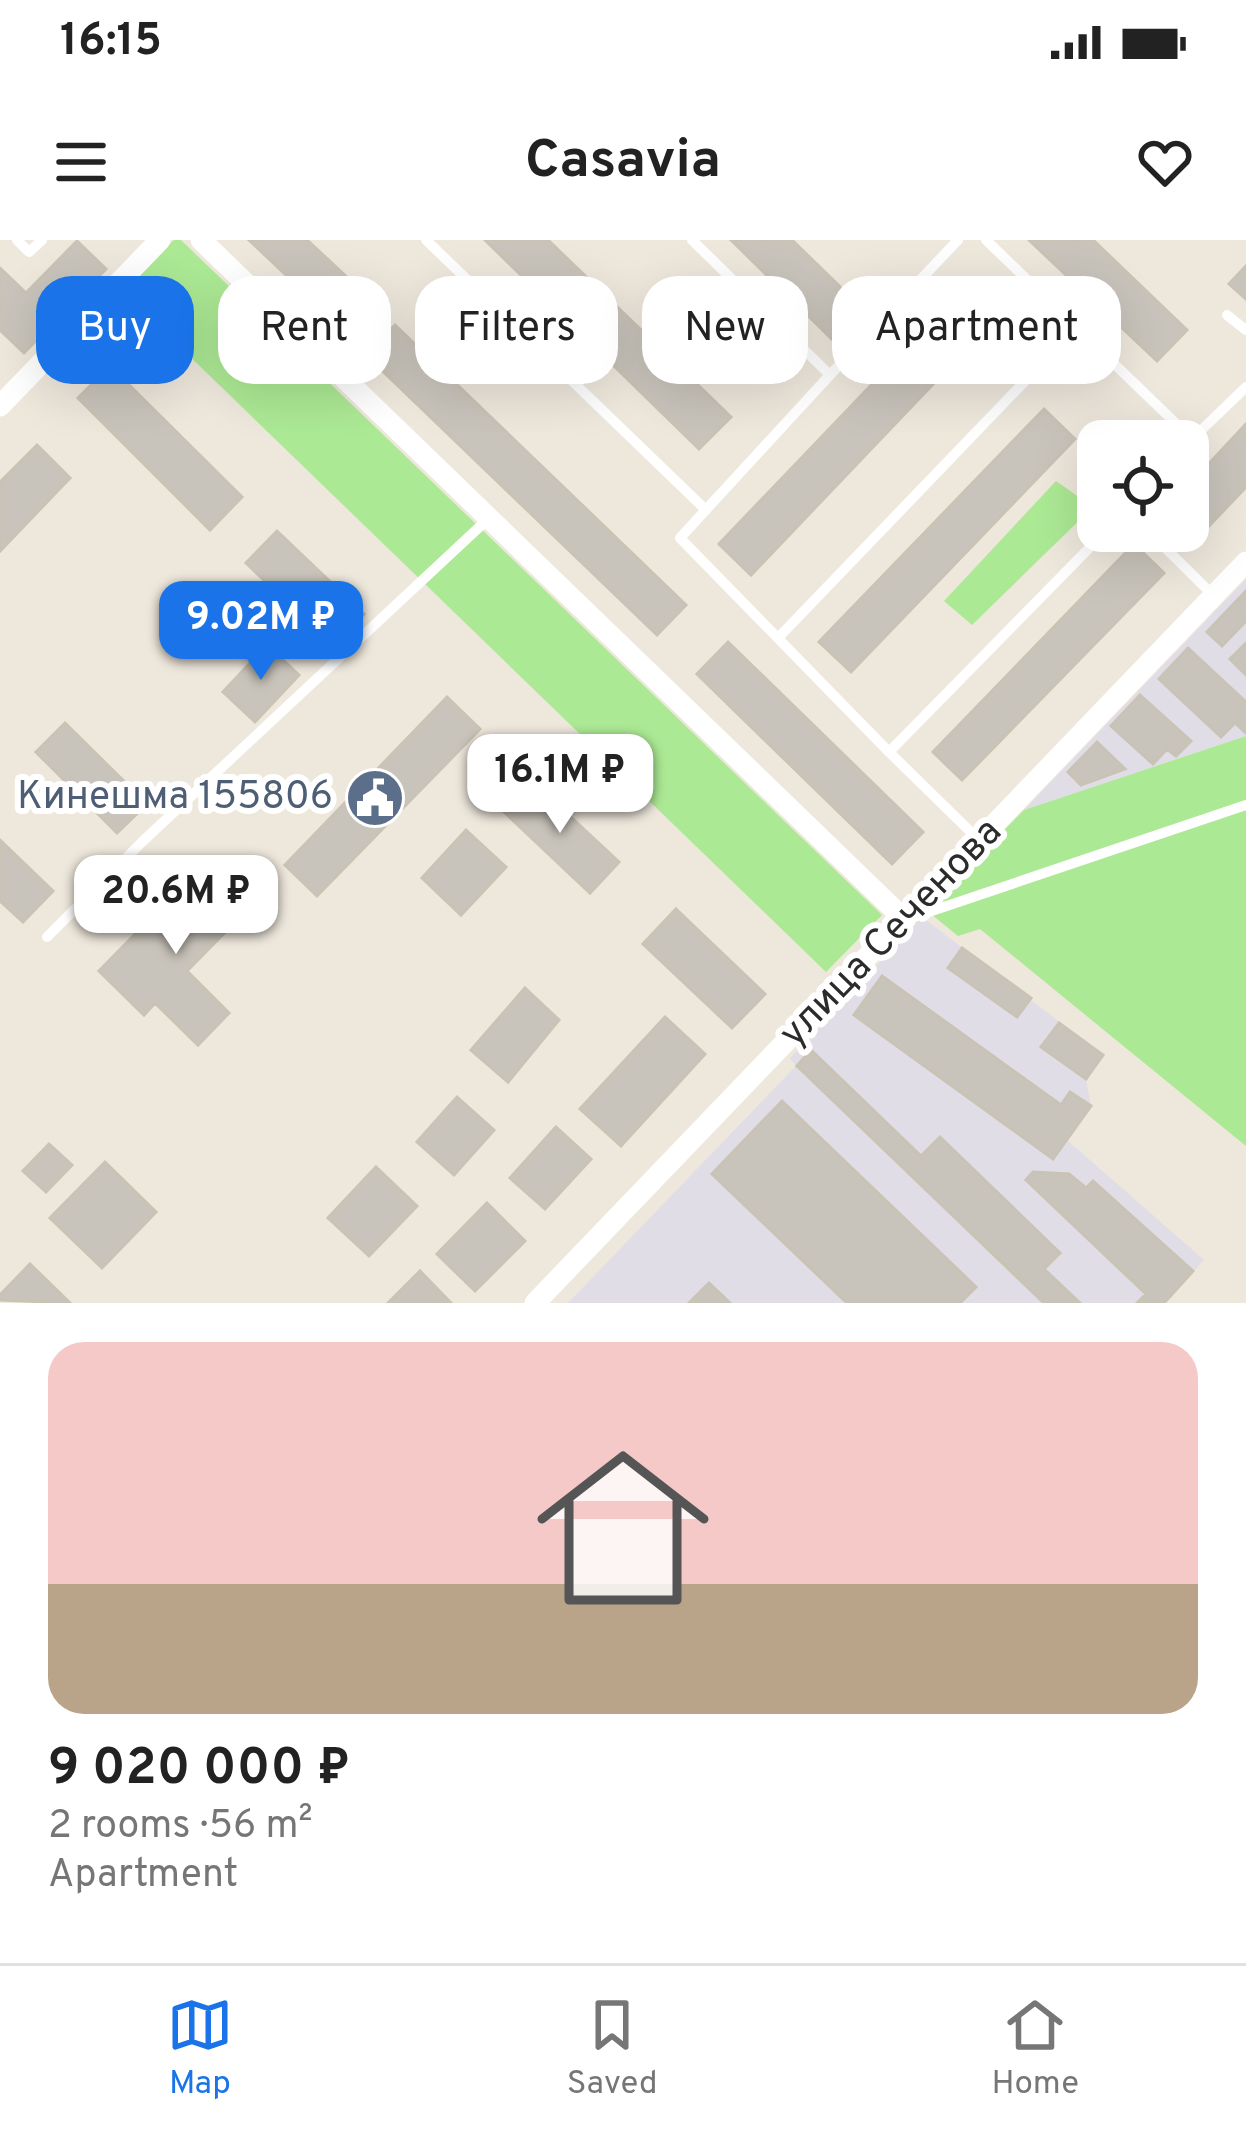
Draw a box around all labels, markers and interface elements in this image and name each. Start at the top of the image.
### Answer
text: 16:15 [60,14,162,71]
text: Casavia [525,128,721,197]
icon: menu [48,129,114,195]
icon: heart [1132,129,1198,195]
chip: Buy [36,276,194,384]
chip: Rent [218,276,391,384]
chip: Filters [415,276,618,384]
chip: New [642,276,808,384]
chip: Apartment [832,276,1121,384]
map controls [1077,420,1209,552]
button: locate [1077,420,1209,552]
pin: 9.02M ₽ [150,581,372,683]
text: 9.02M ₽ [186,595,336,644]
pin: 16.1M ₽ [449,734,671,836]
text: 16.1M ₽ [494,748,626,797]
public building icon: Кинешма 155806 [344,767,406,829]
place label: Кинешма 155806 [17,774,333,823]
street label: улица Сеченова [770,809,1014,1059]
pin: 20.6M ₽ [65,855,287,957]
text: 20.6M ₽ [101,869,251,918]
icon: home [515,1420,731,1636]
text: 9 020 000 ₽ [48,1738,350,1803]
text: 2 rooms · 56 m² [48,1803,313,1852]
text: Apartment [48,1852,238,1901]
tab: Map [167,1992,233,2106]
tab: Saved [567,1992,658,2106]
tab: Home [991,1992,1079,2106]

